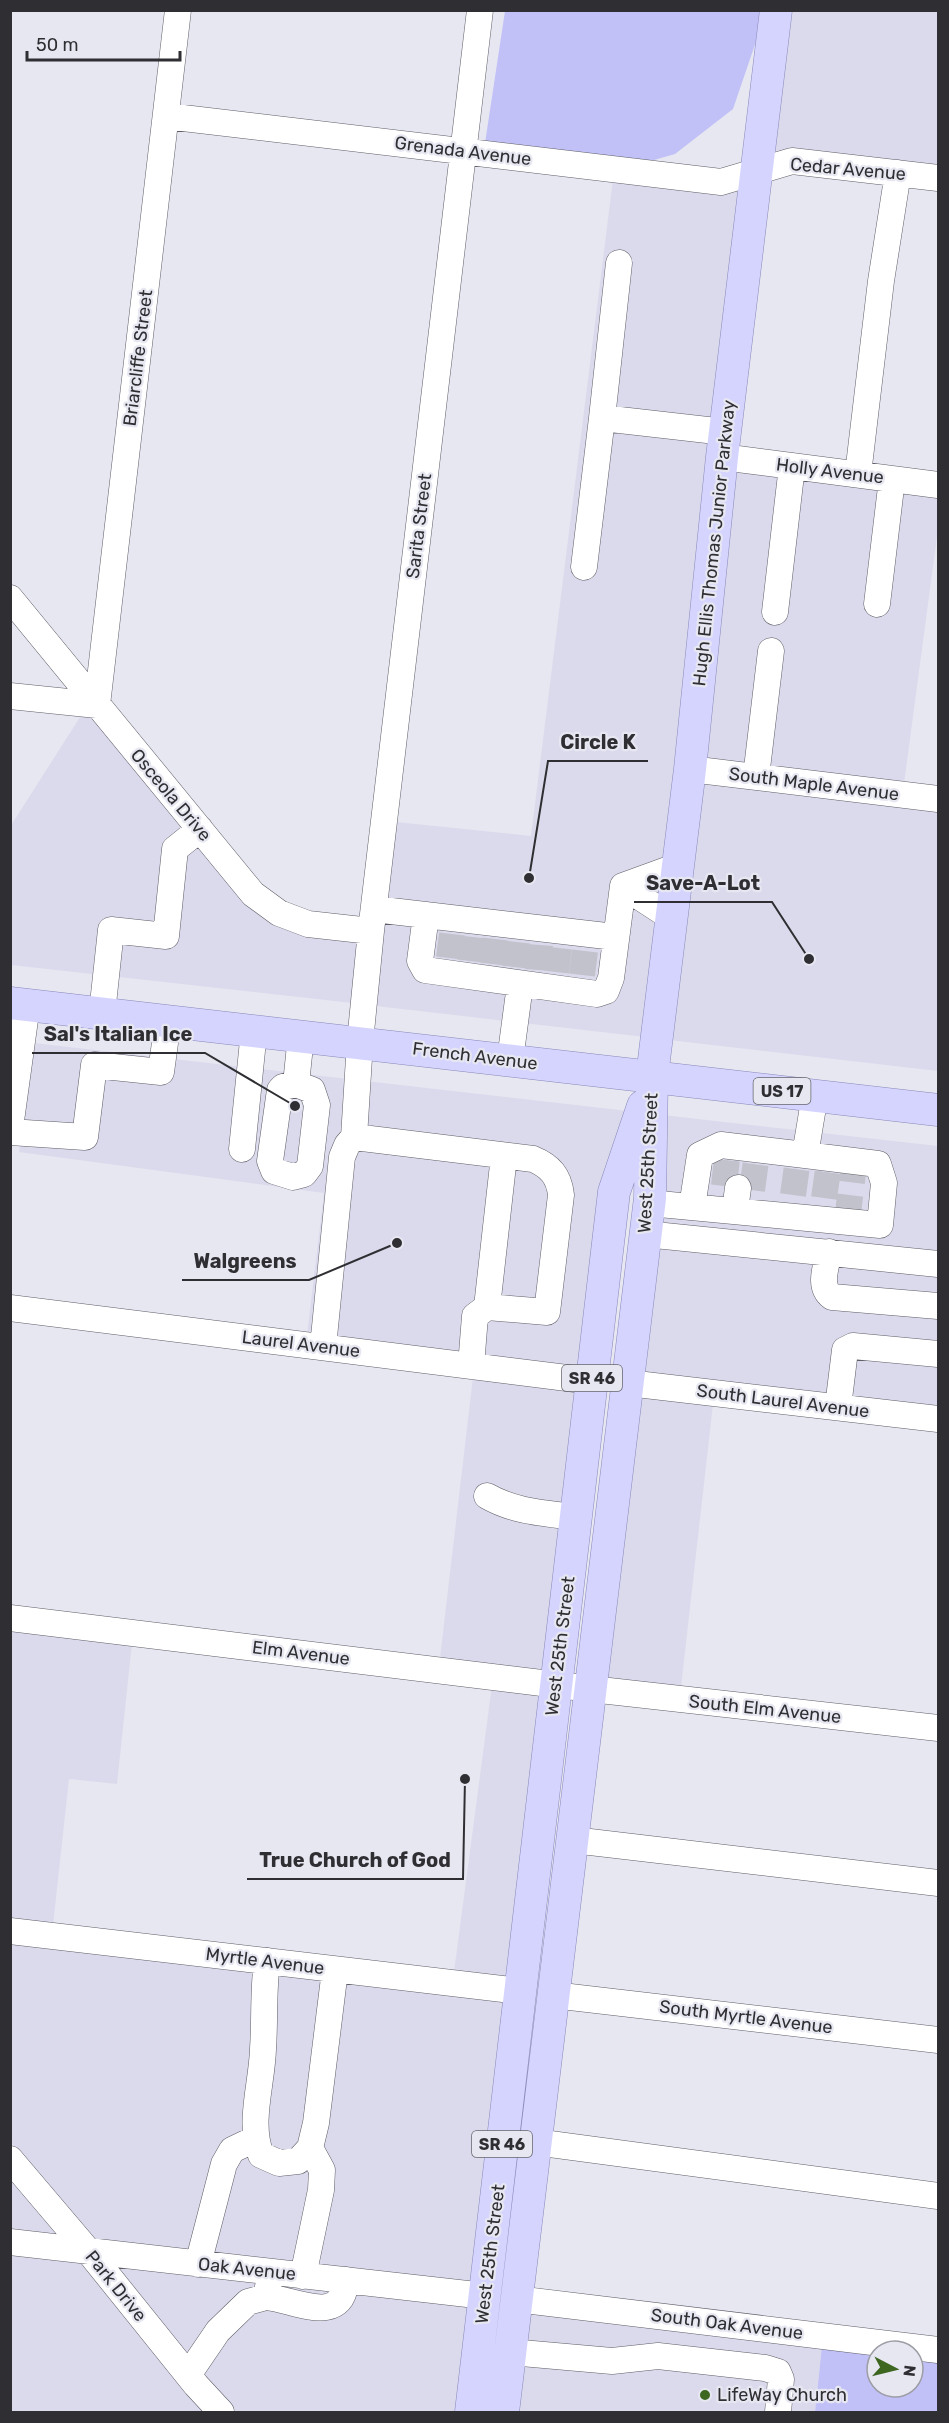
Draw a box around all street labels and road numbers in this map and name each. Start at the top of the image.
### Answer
street label: Grenada Avenue [393,132,533,170]
street label: Cedar Avenue [789,153,907,185]
street label: Briarcliffe Street [119,289,157,427]
street label: Hugh Ellis Thomas Junior Parkway [688,399,740,687]
street label: Holly Avenue [775,453,885,489]
street label: Sarita Street [402,472,436,580]
street label: Osceola Drive [126,744,216,846]
street label: South Maple Avenue [728,763,900,805]
street label: French Avenue [411,1037,539,1075]
road number: US 17 [754,1078,810,1104]
street label: West 25th Street [633,1092,663,1234]
street label: Laurel Avenue [241,1326,361,1362]
road number: SR 46 [562,1365,622,1391]
street label: South Laurel Avenue [695,1379,871,1423]
street label: West 25th Street [541,1575,579,1717]
street label: Elm Avenue [251,1636,351,1670]
street label: South Elm Avenue [688,1690,842,1728]
street label: Myrtle Avenue [204,1943,326,1979]
street label: South Myrtle Avenue [658,1995,834,2039]
road number: SR 46 [472,2131,532,2157]
street label: West 25th Street [471,2183,509,2325]
street label: Park Drive [81,2246,151,2326]
street label: Oak Avenue [197,2253,297,2285]
street label: South Oak Avenue [650,2304,804,2344]

